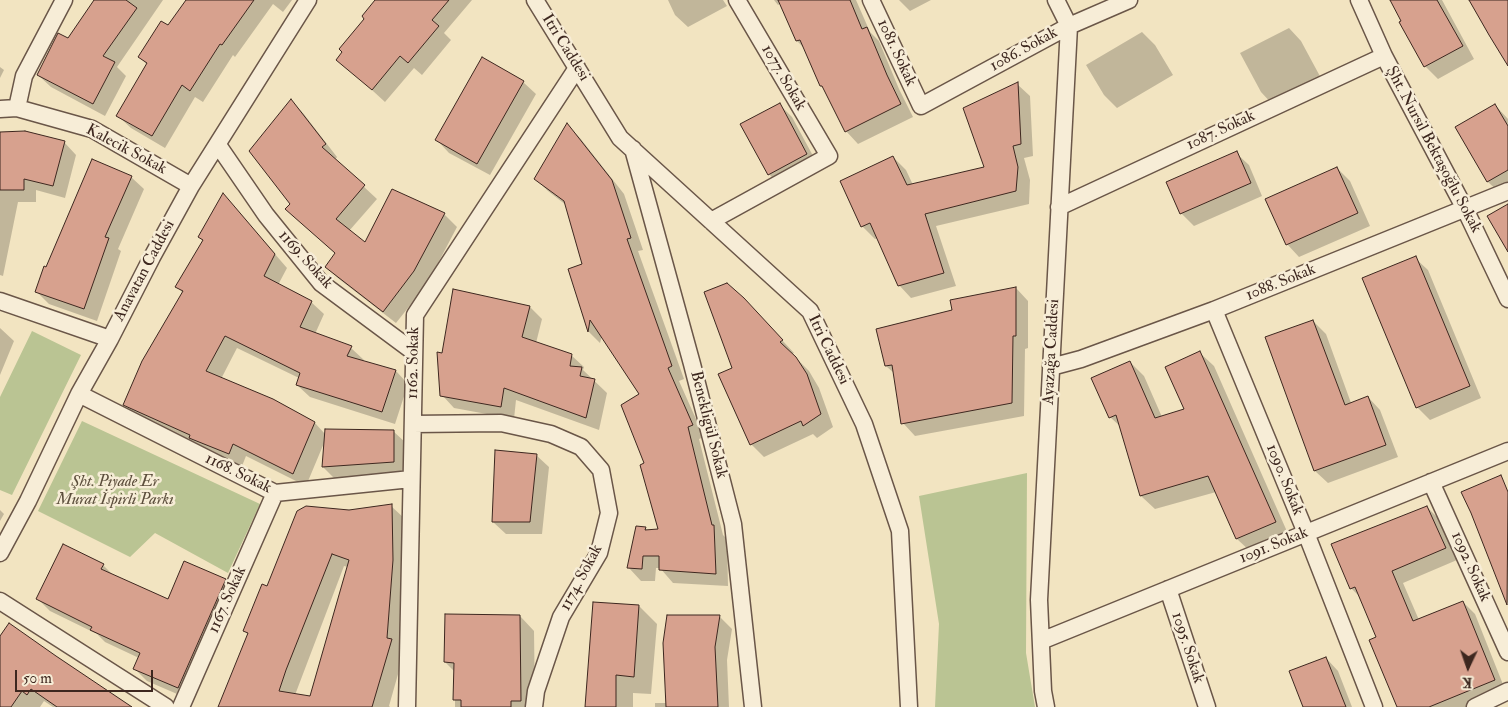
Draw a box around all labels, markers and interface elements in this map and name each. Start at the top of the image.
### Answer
street label: Itri Caddesi [537,11,593,85]
street label: 1081. Sokak [872,16,920,90]
street label: 1086. Sokak [987,24,1061,76]
street label: 1077. Sokak [756,42,810,114]
street label: Şht. Nursil Bektaşoğlu Sokak [1381,63,1485,237]
street label: 1087. Sokak [1184,107,1258,155]
street label: Kalecik Sokak [82,121,170,179]
street label: Anavatan Caddesi [110,217,180,325]
street label: 1169. Sokak [274,227,336,293]
street label: 1088. Sokak [1243,260,1319,306]
street label: Ayazağa Caddesi [1040,299,1064,405]
street label: Itri Caddesi [803,312,853,388]
street label: 1162. Sokak [404,327,424,399]
street label: Benekligül Sokak [685,369,731,481]
street label: 1090. Sokak [1261,442,1307,518]
street label: 1168. Sokak [202,450,274,498]
park label: Şht. Piyade Er Murat İspirli Parkı [56,473,174,511]
street label: 1091. Sokak [1237,524,1311,568]
street label: 1092. Sokak [1446,529,1494,605]
street label: 1174. Sokak [557,542,607,614]
street label: 1167. Sokak [205,564,251,636]
street label: 1095. Sokak [1167,610,1207,686]
north arrow [1443,642,1493,692]
scale bar [18,660,155,692]
text: 50 m [23,669,52,688]
text: K [1462,674,1473,691]

